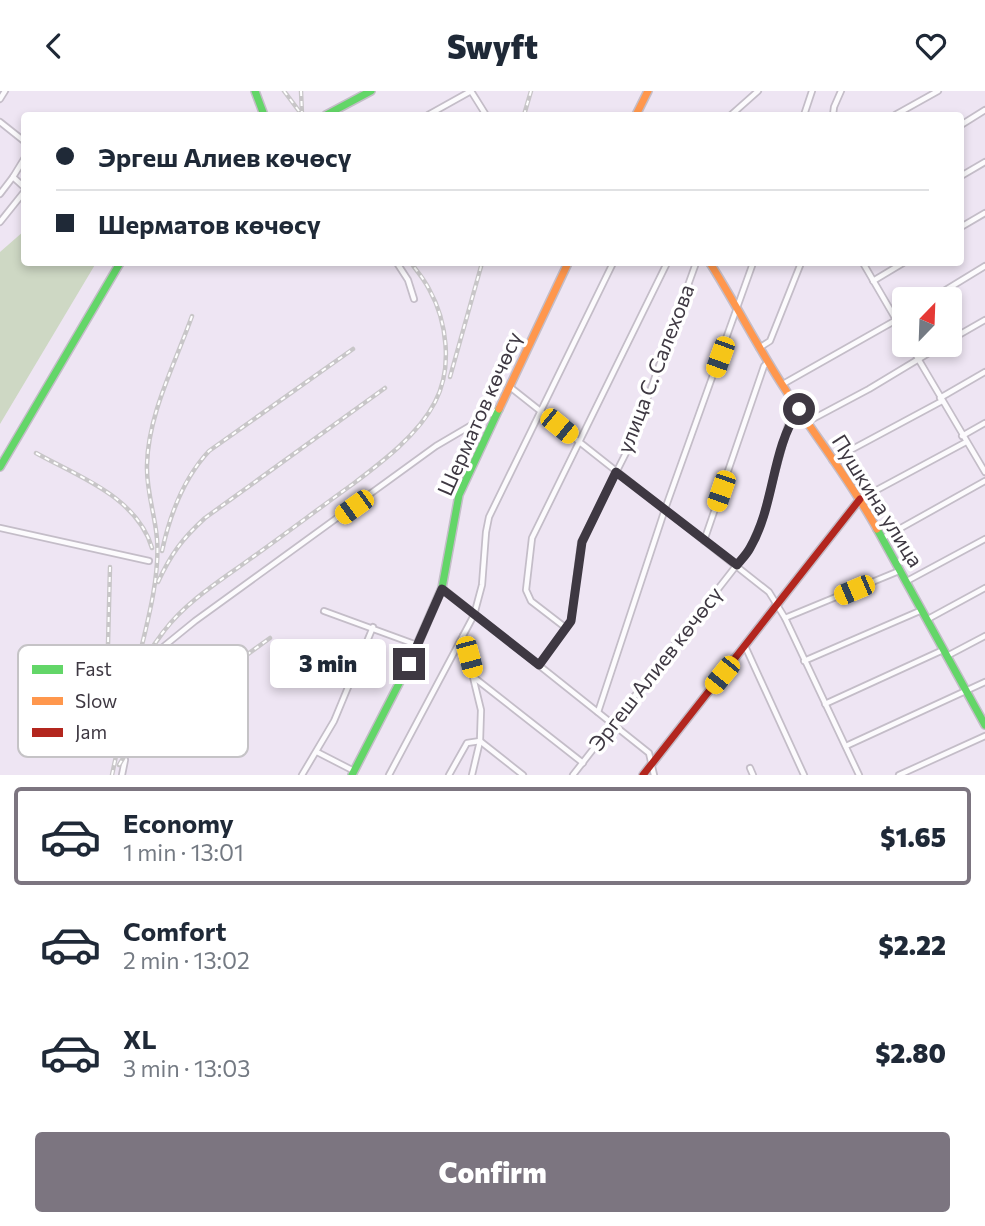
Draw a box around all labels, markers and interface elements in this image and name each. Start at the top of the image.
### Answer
text: Swyft [447,26,538,66]
icon: back [35,27,73,65]
icon: heart [912,27,950,65]
text: Эргеш Алиев көчөсү [98,141,352,172]
text: Шерматов көчөсү [98,208,321,239]
street label: улица С. Салехова [611,281,698,456]
north arrow [892,287,962,357]
map controls [892,287,962,357]
street label: Шерматов көчөсү [431,327,526,499]
car [703,334,738,380]
route start [783,393,815,425]
car [537,405,582,447]
street label: Пушкина улица [828,429,929,571]
car [705,468,738,514]
car [331,486,378,528]
car [831,572,878,608]
street label: Эргеш Алиев көчөсү [583,581,727,755]
car [454,634,485,680]
callout: 3 min [269,639,384,689]
legend [18,645,248,757]
route end [393,648,425,680]
text: 3 min [299,649,357,677]
car [701,652,744,698]
text: Fast [75,657,112,680]
text: Slow [75,689,117,712]
text: Jam [75,720,107,743]
icon: car [39,805,102,868]
text: Economy [123,807,234,838]
text: $1.65 [880,821,946,852]
text: 1 min · 13:01 [123,838,244,866]
icon: car [39,913,102,976]
text: Comfort [123,915,226,946]
text: $2.22 [879,929,946,960]
text: 2 min · 13:02 [123,946,250,974]
icon: car [39,1021,102,1084]
text: XL [123,1023,157,1054]
text: $2.80 [875,1037,946,1068]
text: 3 min · 13:03 [123,1054,250,1082]
button: Confirm [35,1132,950,1212]

